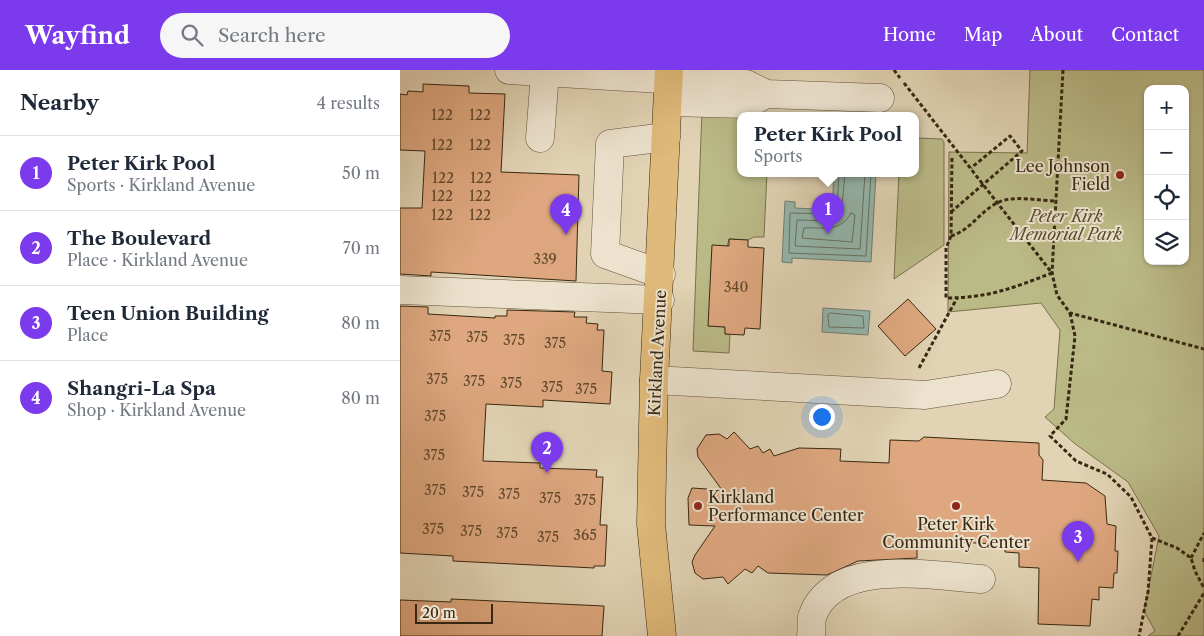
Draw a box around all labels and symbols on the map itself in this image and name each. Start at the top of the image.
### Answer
house number: 122 [431,106,453,124]
house number: 122 [469,106,491,124]
house number: 122 [431,136,453,154]
house number: 122 [469,136,491,154]
place label: Lee Johnson Field [1015,156,1110,194]
house number: 122 [432,169,454,187]
house number: 122 [470,169,492,187]
marker: Lee Johnson Field [1114,169,1126,181]
house number: 122 [431,187,453,205]
house number: 122 [469,187,491,205]
pin: 1 [812,193,844,234]
pin: 4 [550,194,582,235]
house number: 122 [431,206,453,224]
house number: 122 [469,206,491,224]
park label: Peter Kirk Memorial Park [1008,206,1122,244]
house number: 339 [533,250,557,268]
house number: 340 [724,278,748,296]
street label: Kirkland Avenue [644,289,670,417]
house number: 375 [429,327,451,345]
house number: 375 [466,328,488,346]
house number: 375 [503,331,525,349]
house number: 375 [544,334,566,352]
house number: 375 [426,370,448,388]
house number: 375 [463,372,485,390]
house number: 375 [500,374,522,392]
house number: 375 [541,378,563,396]
house number: 375 [575,380,597,398]
your location [809,404,835,430]
house number: 375 [424,407,446,425]
pin: 2 [531,432,563,473]
house number: 375 [423,446,445,464]
house number: 375 [424,481,446,499]
house number: 375 [462,483,484,501]
house number: 375 [498,485,520,503]
place label: Kirkland Performance Center [708,487,864,525]
house number: 375 [539,489,561,507]
house number: 375 [574,491,596,509]
marker: Kirkland Performance Center [692,500,704,512]
marker: Peter Kirk Community Center [950,500,962,512]
place label: Peter Kirk Community Center [882,514,1030,552]
house number: 375 [422,520,444,538]
pin: 3 [1062,521,1094,562]
house number: 375 [460,522,482,540]
house number: 375 [496,524,518,542]
house number: 365 [573,526,597,544]
house number: 375 [537,528,559,546]
scale bar [415,601,492,624]

